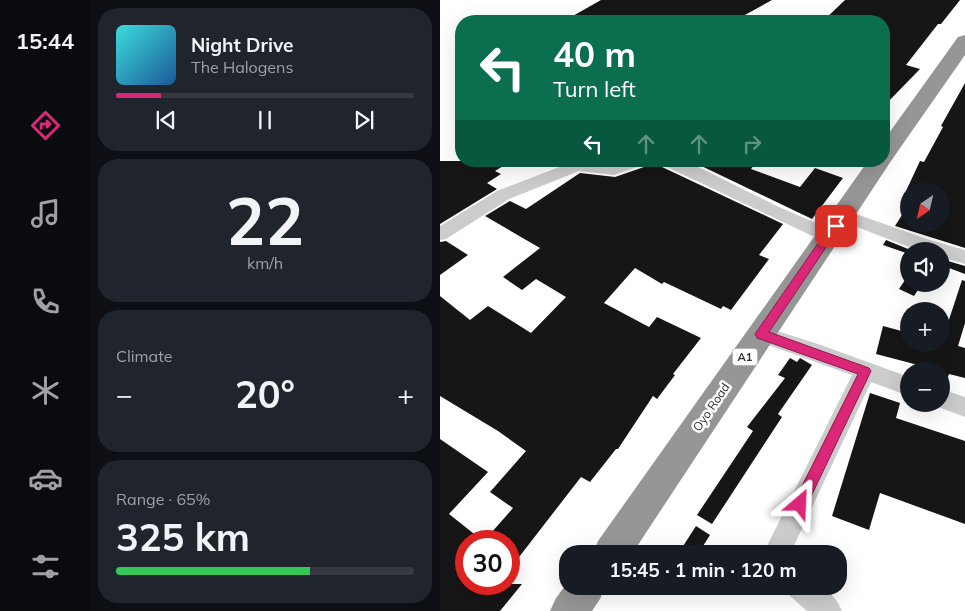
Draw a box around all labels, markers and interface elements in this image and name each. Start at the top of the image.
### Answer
text: 15:44 [16,27,74,55]
text: 40 m [553,32,636,76]
text: Night Drive [191,33,293,57]
icon: left [470,35,535,100]
text: The Halogens [191,57,293,77]
text: Turn left [553,75,636,103]
icon: previous [152,106,180,134]
icon: pause [251,106,279,134]
icon: next [350,106,378,134]
icon: directions [28,108,63,143]
icon: left [579,130,607,158]
icon: ahead [632,130,660,158]
icon: ahead [685,130,713,158]
icon: right [738,130,766,158]
text: 22 [226,180,304,261]
north arrow [900,182,950,232]
map controls [900,182,950,412]
icon: music [28,196,63,231]
pin [815,205,857,247]
icon: arrive [822,212,850,240]
button: sound [900,242,950,292]
text: km/h [247,253,283,273]
icon: phone [28,284,63,319]
button: + [900,302,950,352]
text: Climate [116,346,172,366]
road number: A1 [732,348,758,366]
button: − [900,362,950,412]
text: 20° [235,370,295,418]
icon: climate [28,373,63,408]
text: − [116,377,133,412]
text: + [397,377,414,412]
street label: Oyo Road [689,380,733,434]
icon: car [28,461,63,496]
position arrow [773,477,825,529]
text: Range · 65% [116,489,211,509]
text: 325 km [116,513,250,561]
speed limit sign: 30 [455,530,520,595]
icon: filters [28,549,63,584]
text: 15:45 · 1 min · 120 m [609,558,797,582]

